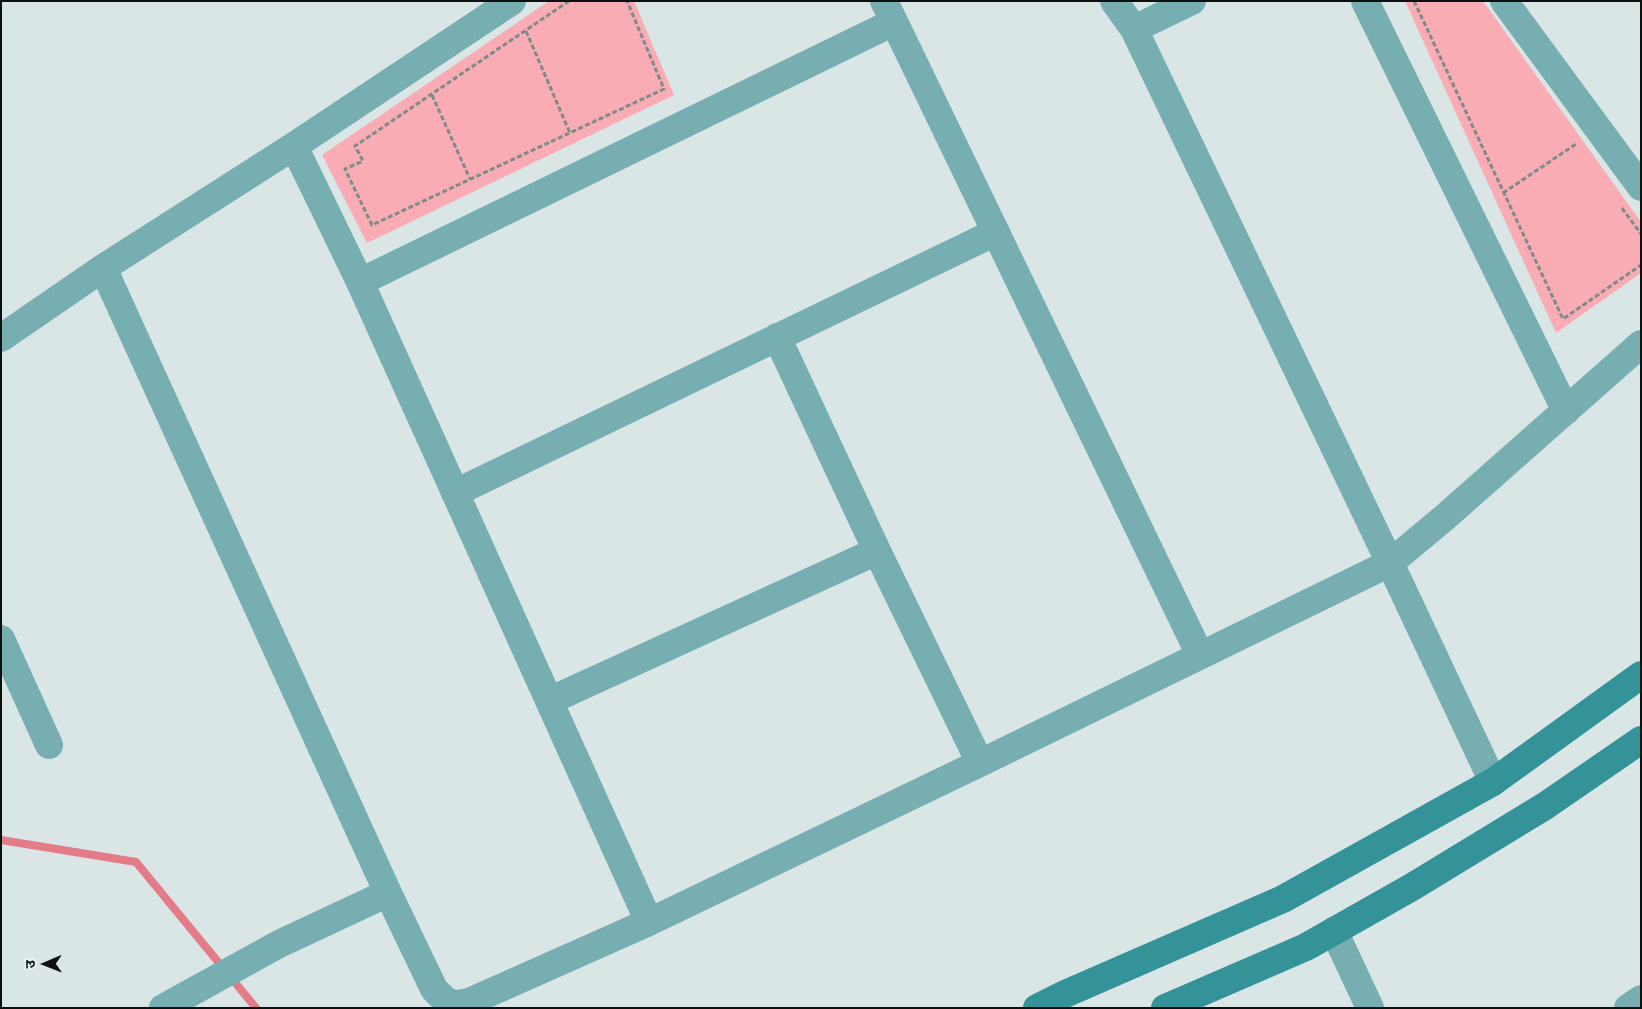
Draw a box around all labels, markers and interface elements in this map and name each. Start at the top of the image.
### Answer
north arrow [20,939,70,989]
text: उ [21,960,39,969]

